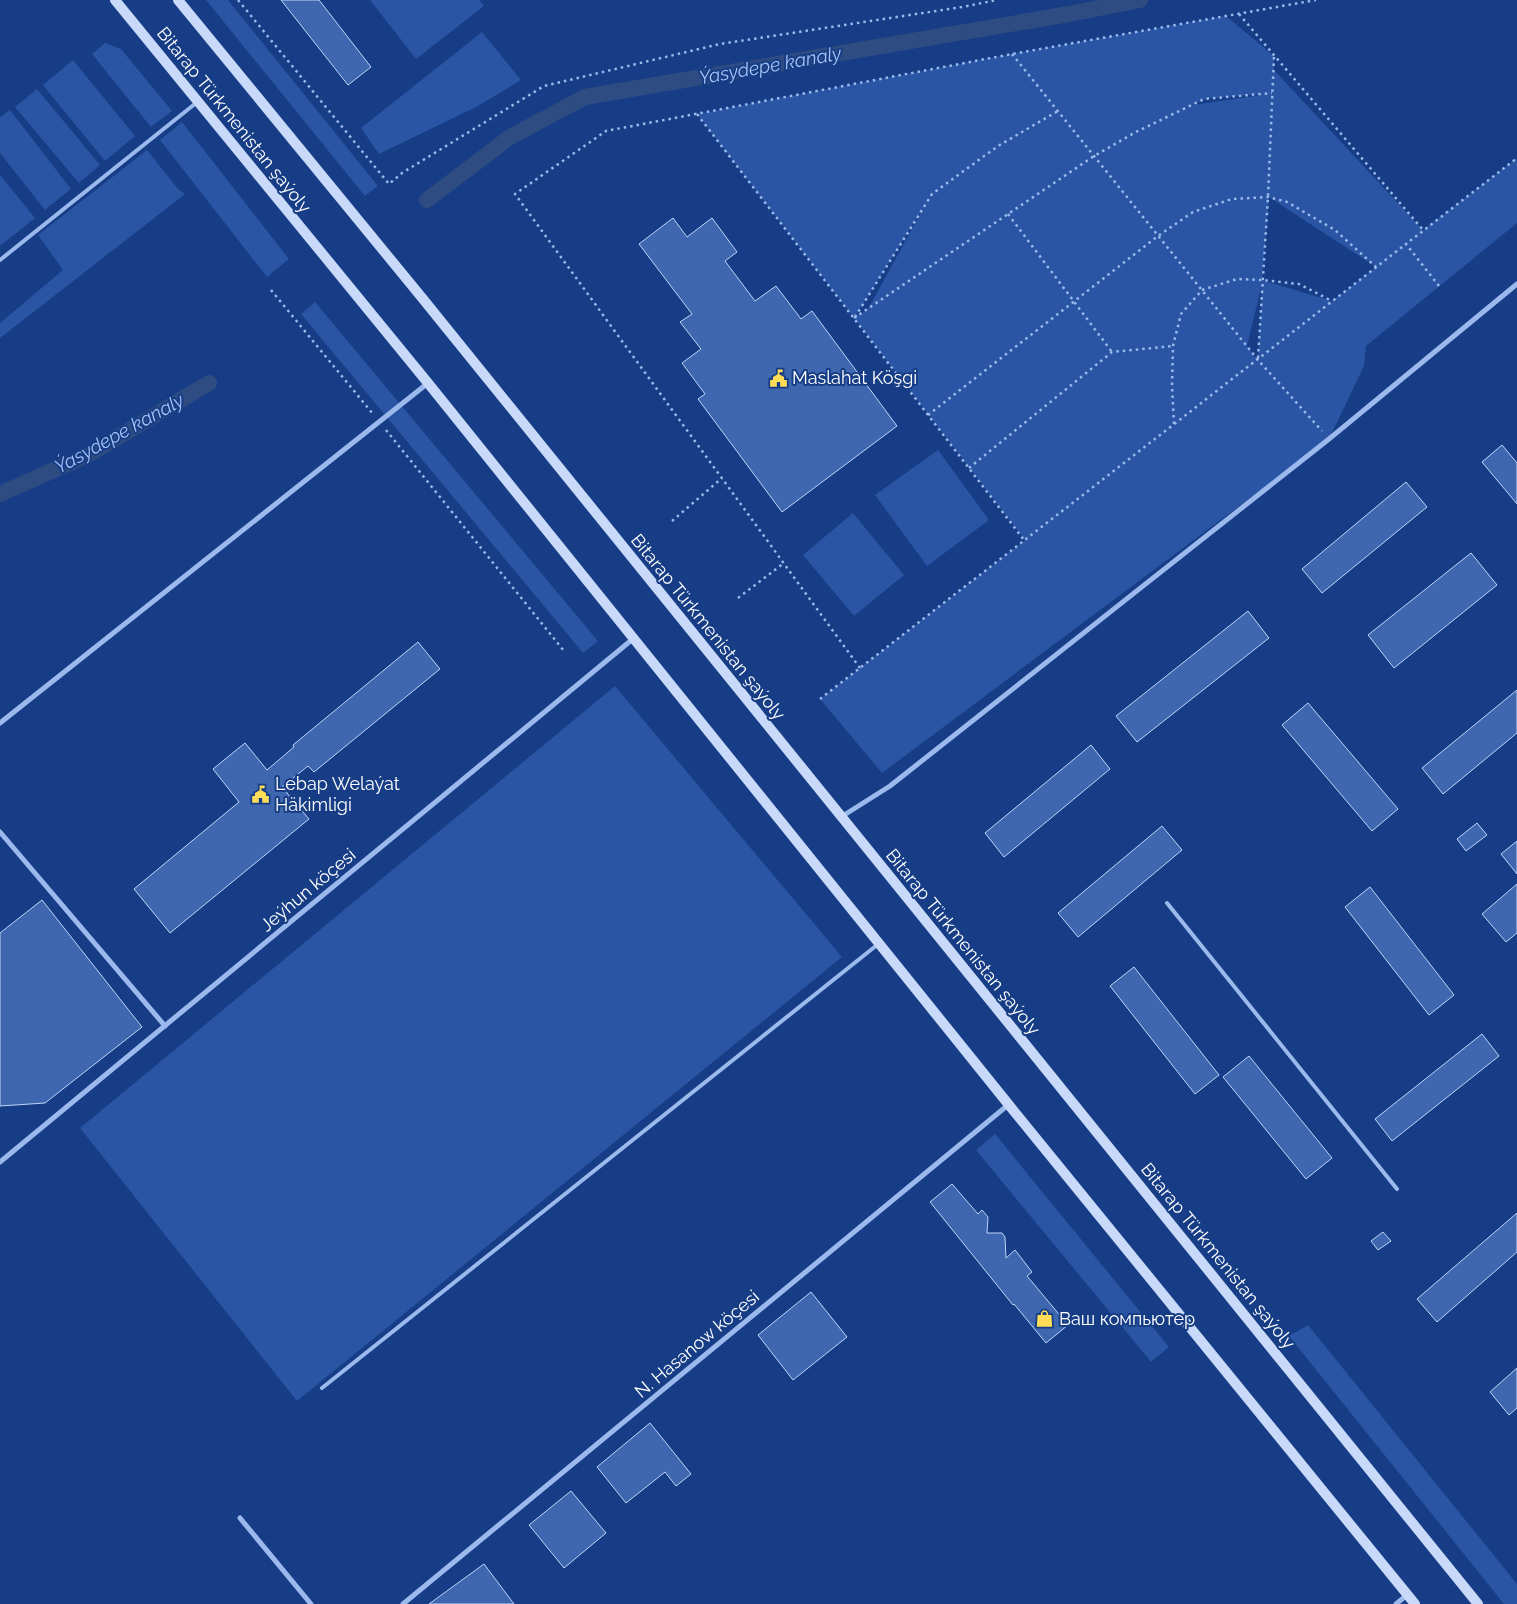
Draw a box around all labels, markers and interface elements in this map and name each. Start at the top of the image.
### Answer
street label: Bitarap Türkmenistan şaýoly [153,23,316,217]
water label: Ýasydepe kanaly [697,42,844,88]
place label: Maslahat Köşgi [792,367,917,388]
public building icon: Maslahat Köşgi [768,368,788,388]
water label: Ýasydepe kanaly [51,388,188,478]
street label: Bitarap Türkmenistan şaýoly [627,530,790,724]
place label: Lebap Welaýat Häkimligi [275,773,400,815]
public building icon: Lebap Welaýat Häkimligi [251,784,271,804]
street label: Jeýhun köçesi [256,844,359,935]
street label: Bitarap Türkmenistan şaýoly [882,845,1045,1039]
street label: Bitarap Türkmenistan şaýoly [1137,1159,1300,1353]
street label: N. Hasanow köçesi [630,1286,763,1402]
place label: Ваш компьютер [1059,1308,1195,1329]
shop icon: Ваш компьютер [1035,1309,1055,1329]

